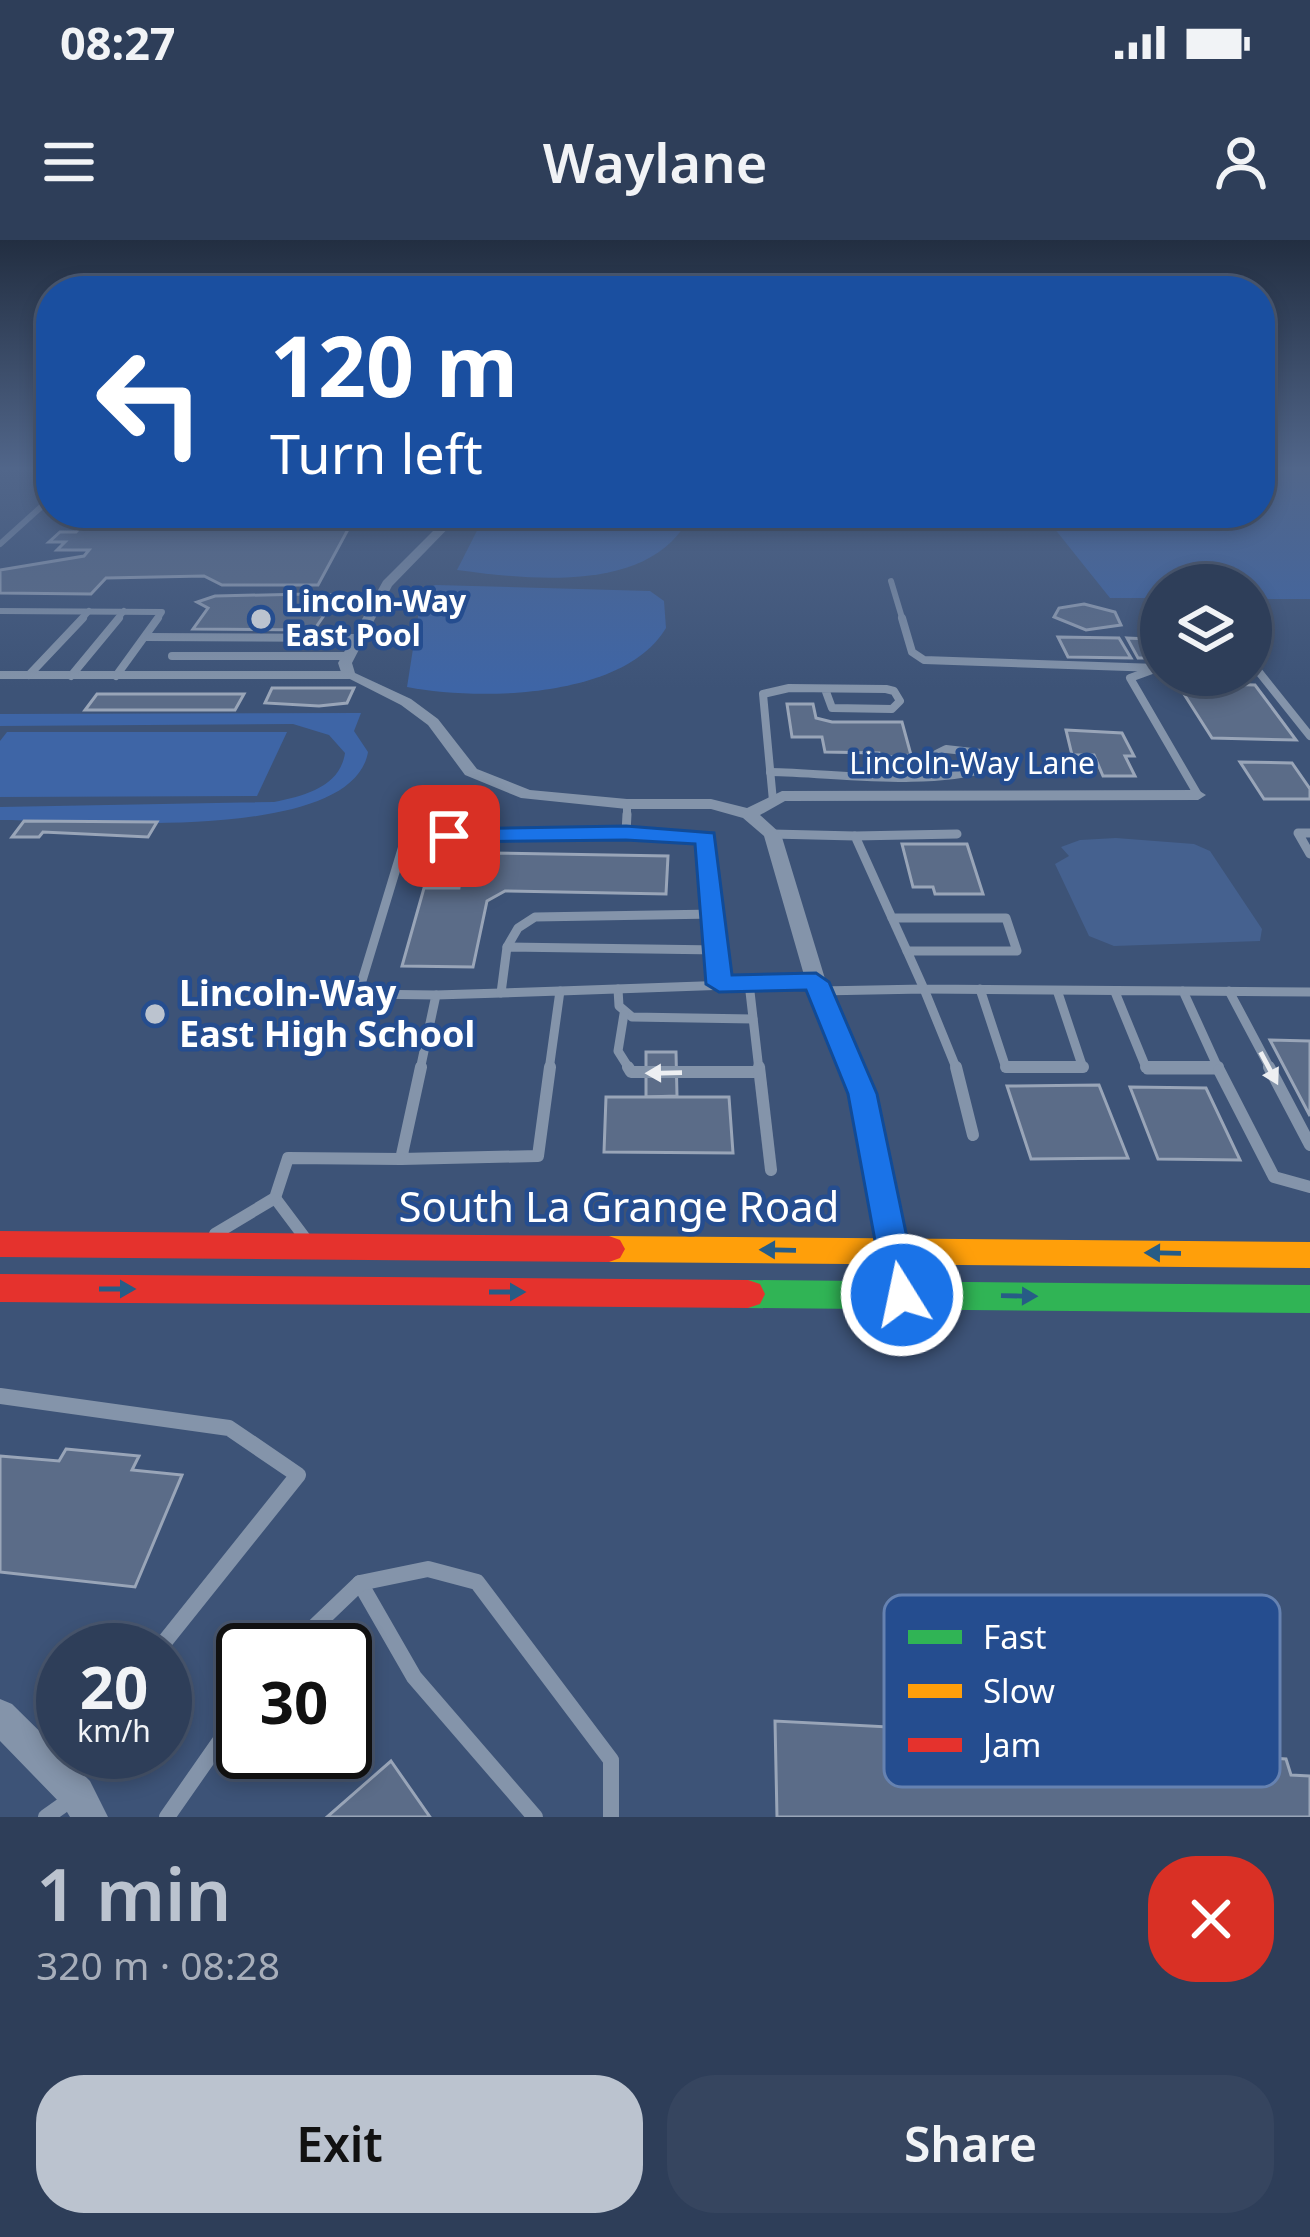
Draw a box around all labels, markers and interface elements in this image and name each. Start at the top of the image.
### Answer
text: 08:27 [60,12,176,73]
text: Waylane [543,125,767,199]
icon: menu [36,129,102,195]
icon: person [1208,129,1274,195]
text: 120 m [270,307,518,422]
icon: left [72,324,228,480]
text: Turn left [270,416,483,490]
map controls [1140,564,1272,696]
button: layers [1140,564,1272,696]
place label: Lincoln-Way East Pool [285,580,467,655]
marker: Lincoln-Way East Pool [248,606,274,632]
street label: Lincoln-Way Lane [849,742,1095,783]
pin [398,785,500,887]
icon: arrive [416,803,482,869]
place label: Lincoln-Way East High School [179,968,475,1058]
marker: Lincoln-Way East High School [142,1001,168,1027]
one-way arrow [1258,1051,1279,1086]
one-way arrow [644,1064,682,1083]
street label: South La Grange Road [399,1177,839,1234]
position arrow [839,1232,965,1358]
one-way arrow [758,1240,796,1260]
one-way arrow [1143,1244,1181,1263]
one-way arrow [99,1279,137,1299]
one-way arrow [489,1282,527,1302]
one-way arrow [1001,1286,1039,1306]
legend [884,1595,1280,1787]
text: Fast [983,1614,1046,1659]
speed limit sign: 30 [216,1623,372,1779]
text: 20 [80,1645,148,1727]
text: Slow [983,1668,1055,1713]
text: km/h [77,1710,151,1751]
text: Jam [980,1722,1041,1767]
text: 1 min [36,1844,231,1942]
button: close [1148,1856,1274,1982]
text: 320 m · 08:28 [36,1938,280,1991]
button: Exit [36,2075,643,2213]
button: Share [667,2075,1274,2213]

